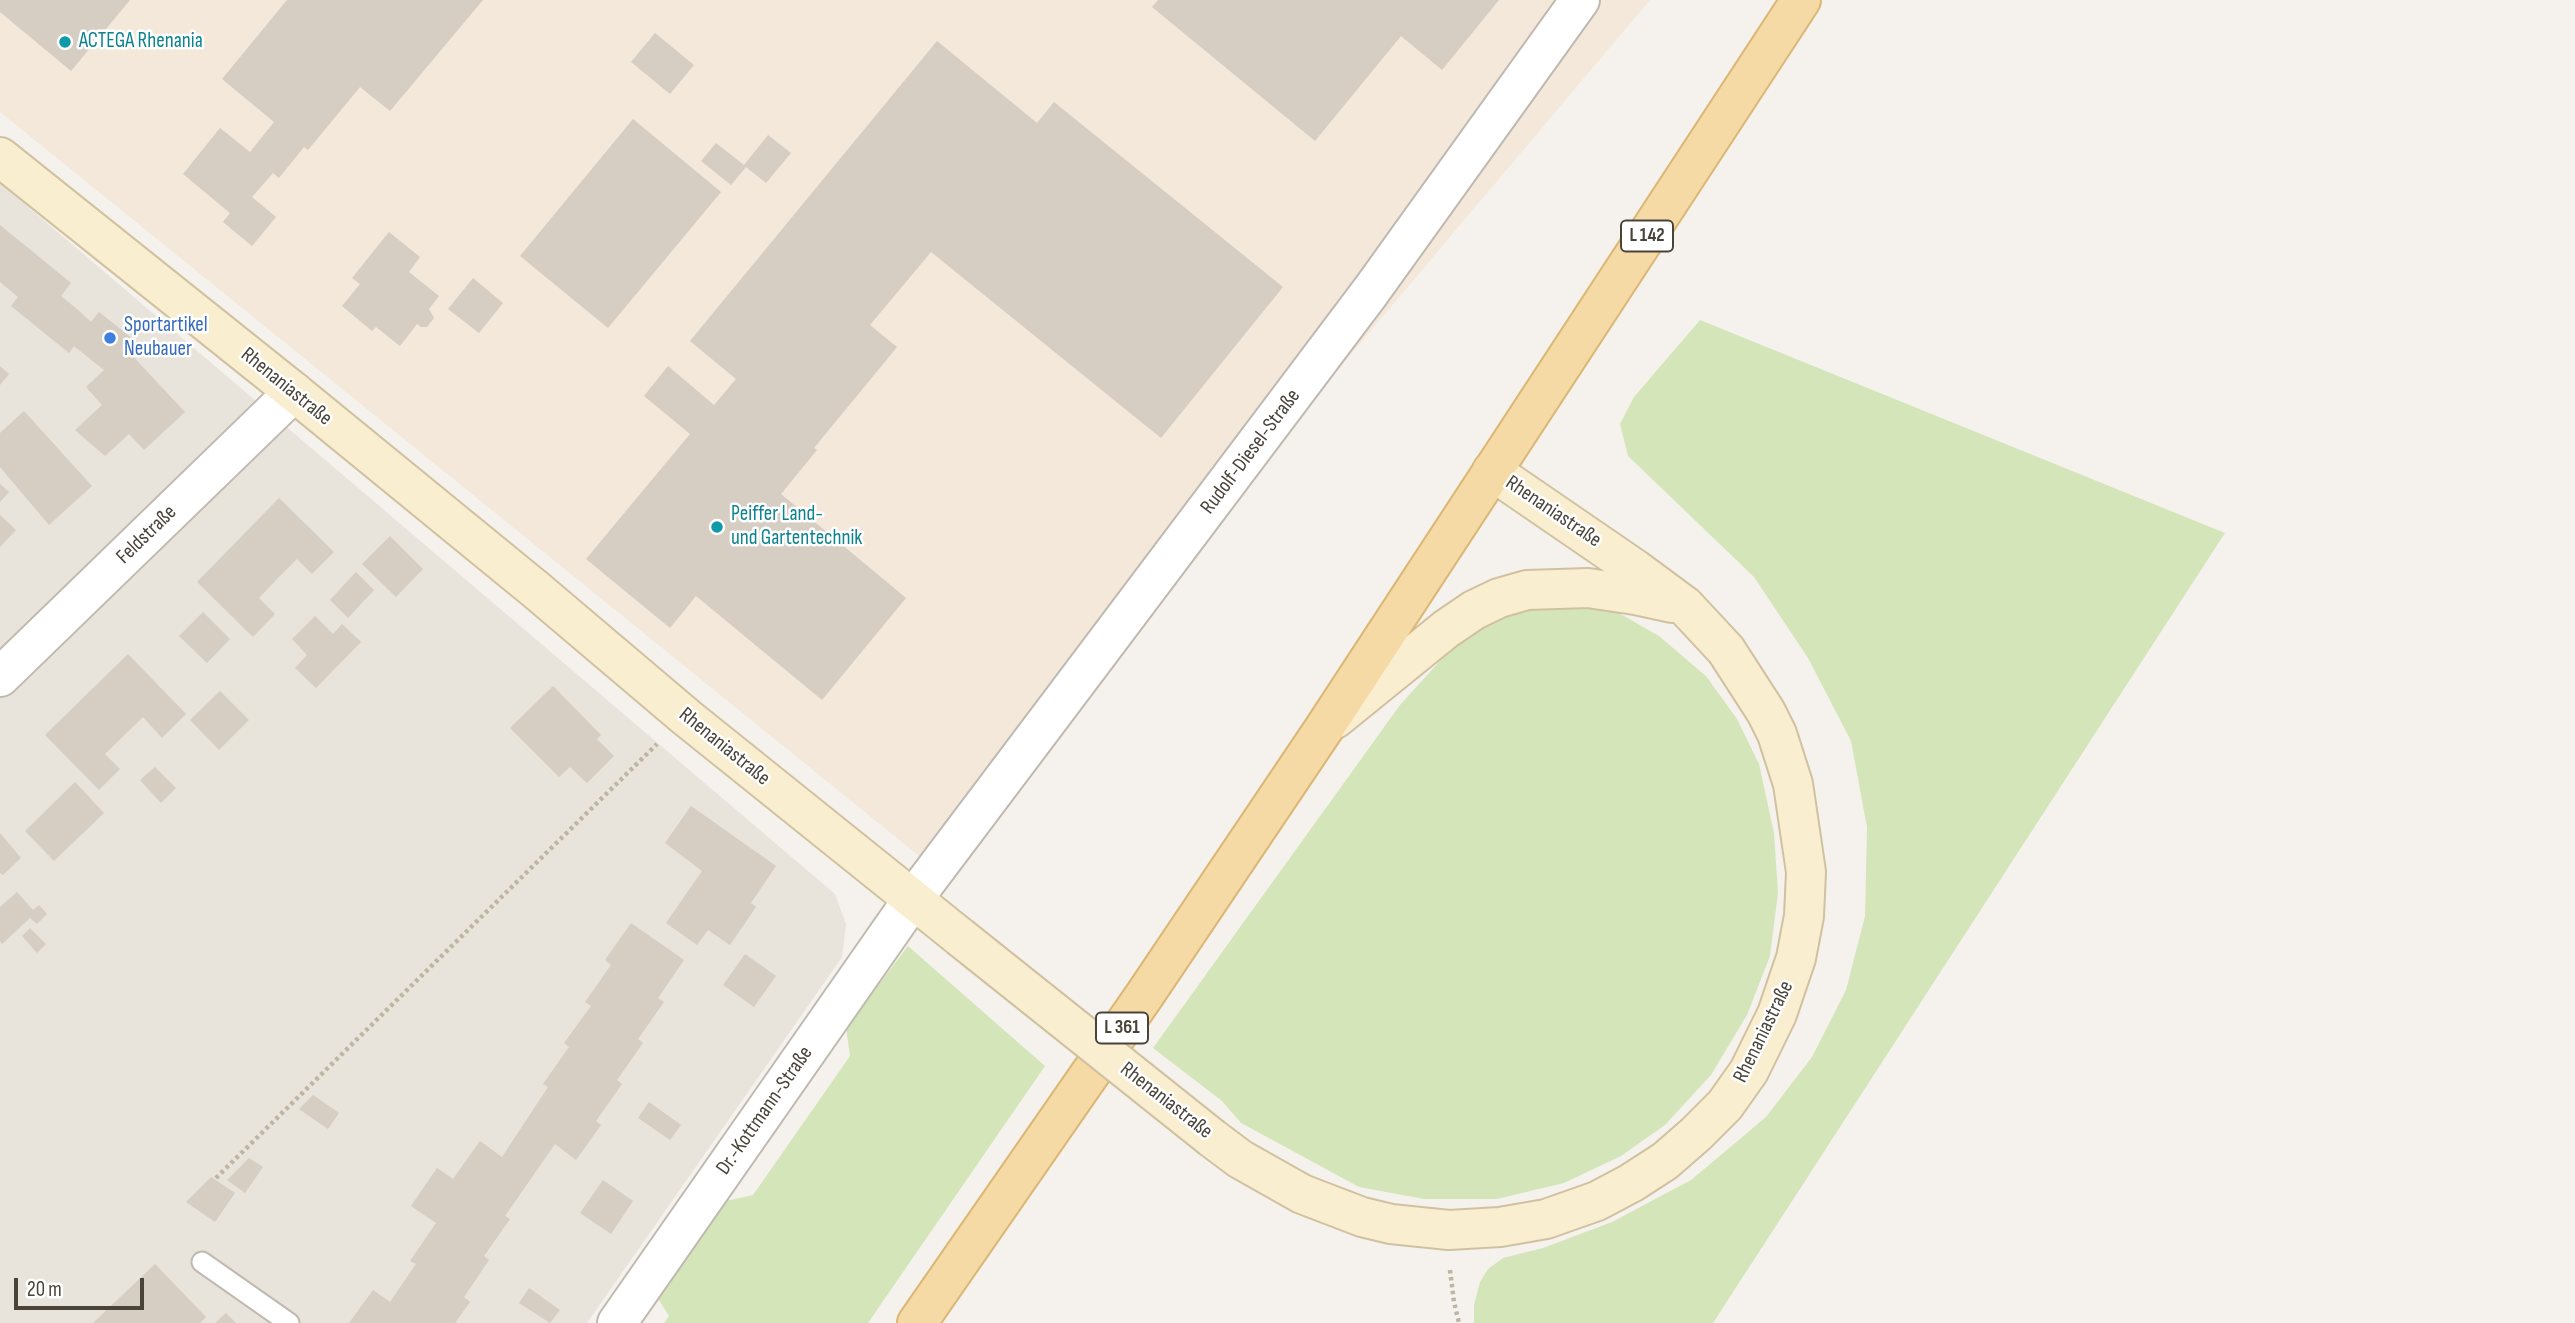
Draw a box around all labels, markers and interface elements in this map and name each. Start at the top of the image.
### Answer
place label: ACTEGA Rhenania [79,29,203,55]
marker: ACTEGA Rhenania [57,34,73,50]
road number: L 142 [1621,220,1673,252]
place label: Sportartikel Neubauer [124,313,208,363]
marker: Sportartikel Neubauer [102,330,118,346]
street label: Rhenaniastraße [235,343,337,431]
street label: Rudolf-Diesel-Straße [1196,385,1306,519]
street label: Rhenaniastraße [1500,471,1606,553]
street label: Feldstraße [112,500,182,570]
place label: Peiffer Land- und Gartentechnik [731,502,862,552]
marker: Peiffer Land- und Gartentechnik [709,519,725,535]
street label: Rhenaniastraße [673,703,775,791]
street label: Rhenaniastraße [1729,977,1799,1087]
road number: L 361 [1096,1012,1148,1044]
street label: Dr.-Kottmann-Straße [711,1042,819,1180]
street label: Rhenaniastraße [1115,1057,1217,1145]
scale bar [18,1264,147,1308]
text: 20 m [27,1277,62,1302]

